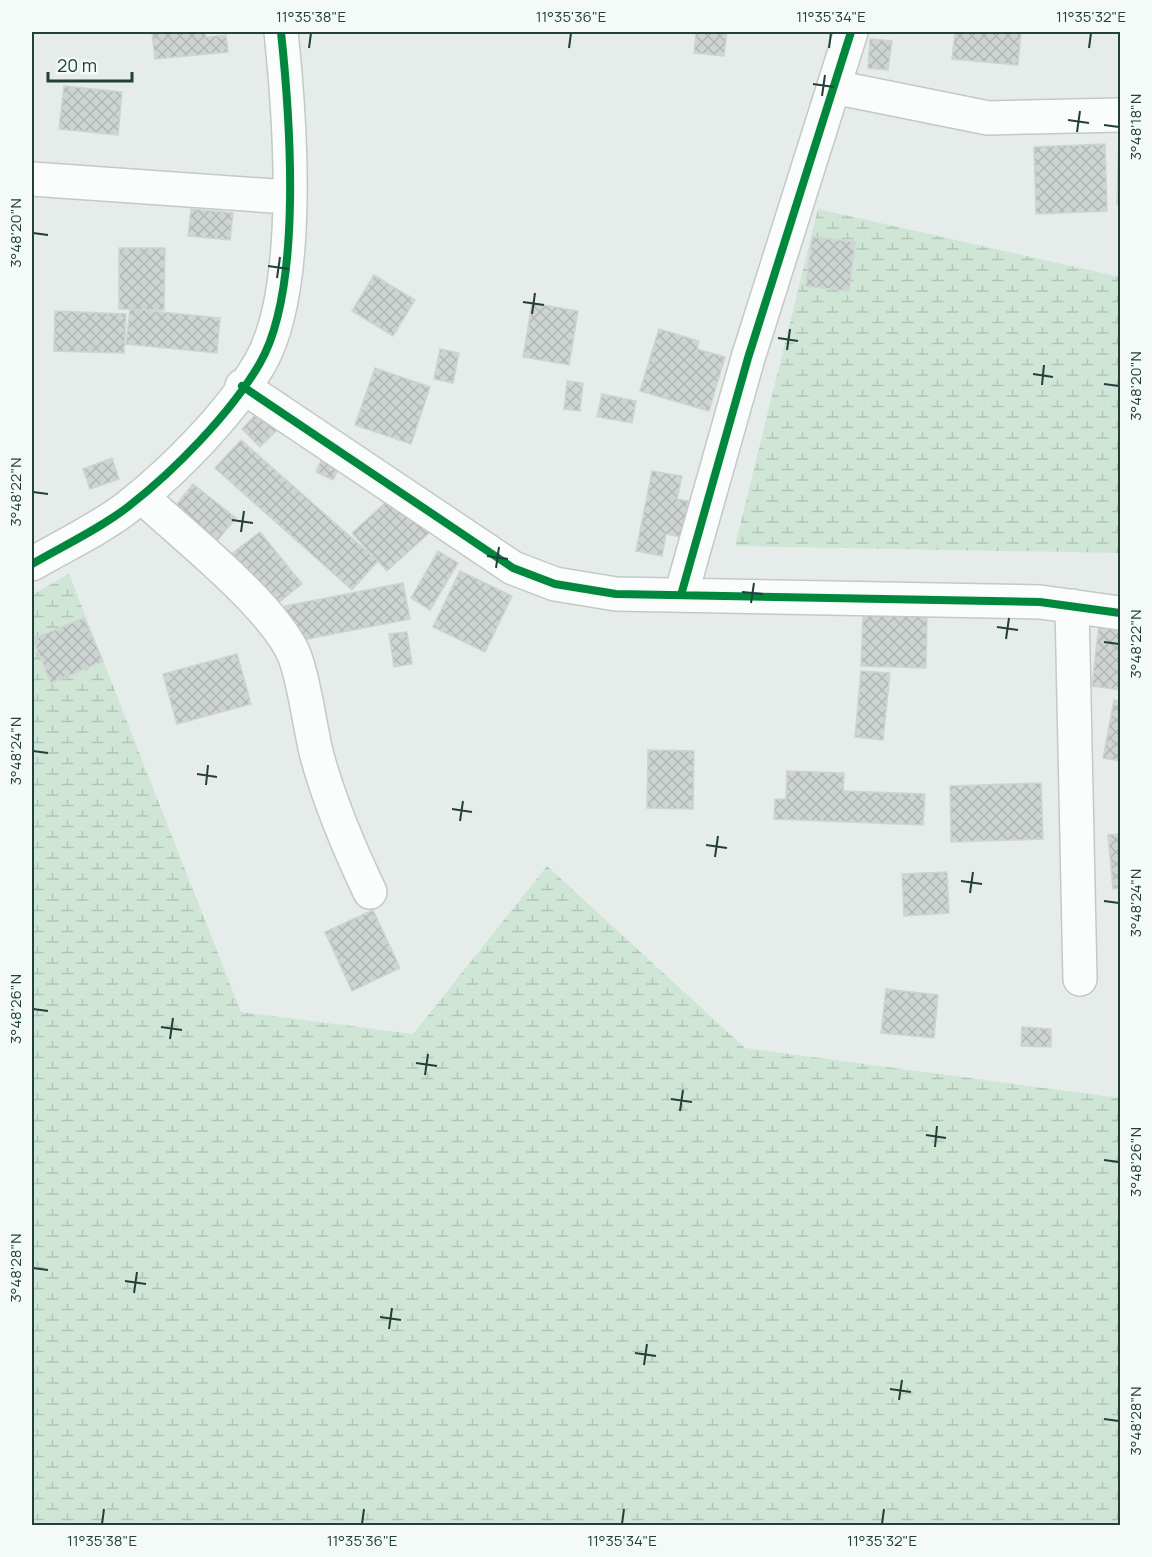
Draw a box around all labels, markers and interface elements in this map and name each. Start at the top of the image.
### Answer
text: 11°35'38"E [276,6,346,27]
text: 11°35'36"E [536,6,606,27]
text: 11°35'34"E [796,6,866,27]
text: 11°35'32"E [1056,6,1126,27]
scale bar [48,45,132,83]
text: 20 m [57,53,97,77]
text: 3°48'18"N [1125,94,1146,160]
text: 3°48'20"N [5,198,26,268]
text: 3°48'20"N [1125,351,1146,421]
text: 3°48'22"N [5,457,26,527]
text: 3°48'22"N [1125,609,1146,679]
text: 3°48'24"N [5,717,26,785]
text: 3°48'24"N [1125,869,1146,937]
text: 3°48'26"N [5,974,26,1044]
text: 3°48'26"N [1125,1127,1146,1197]
text: 3°48'28"N [5,1233,26,1303]
text: 3°48'28"N [1125,1386,1146,1456]
text: 11°35'38"E [67,1530,137,1551]
text: 11°35'36"E [327,1530,397,1551]
text: 11°35'34"E [587,1530,657,1551]
text: 11°35'32"E [847,1530,917,1551]

